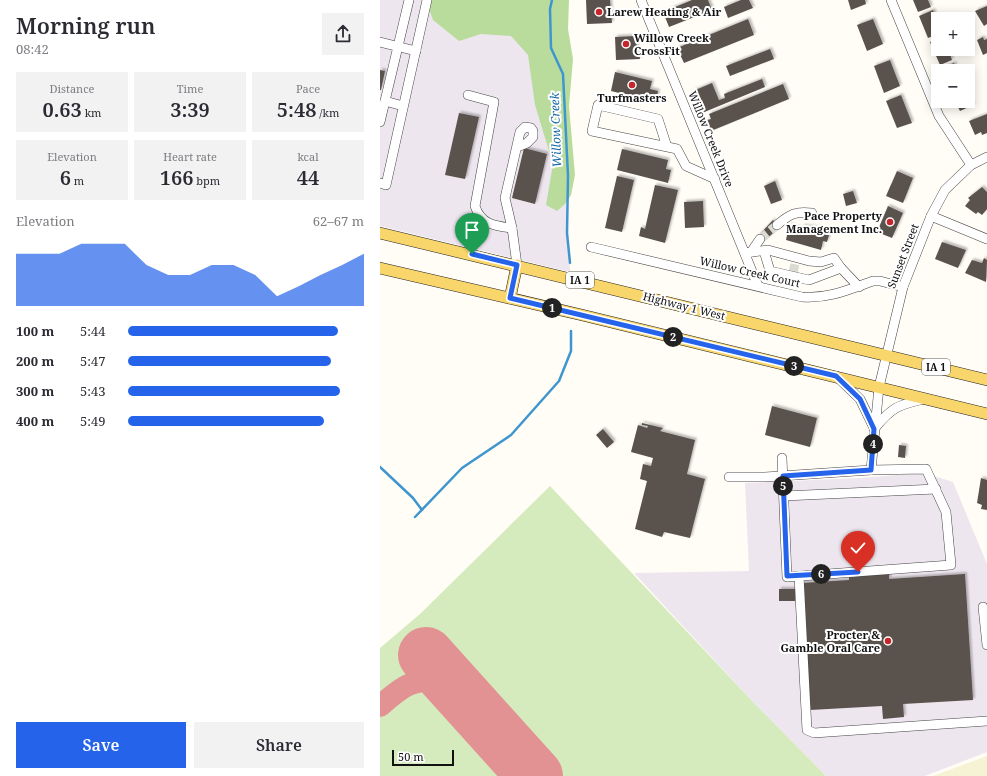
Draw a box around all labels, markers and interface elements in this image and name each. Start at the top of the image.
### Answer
place label: Larew Heating & Air [607,4,722,19]
marker: Larew Heating & Air [594,7,604,17]
text: Morning run [16,10,155,40]
map controls [931,12,975,108]
button: + [931,12,975,56]
button: share [322,13,364,55]
place label: Willow Creek CrossFit [634,30,709,58]
marker: Willow Creek CrossFit [621,39,631,49]
text: 08:42 [16,40,49,58]
button: − [931,64,975,108]
marker: Turfmasters [627,80,637,90]
text: Distance [50,81,94,96]
text: Time [177,81,203,96]
text: Pace [296,81,320,96]
street label: Willow Creek Drive [685,88,738,189]
place label: Turfmasters [597,90,667,105]
water label: Willow Creek [546,91,565,168]
text: 0.63 [42,96,82,123]
text: 3:39 [170,96,210,123]
text: 5:48 [277,96,316,123]
text: km [82,105,102,120]
text: /km [316,105,339,120]
text: Elevation [47,149,97,164]
text: Heart rate [163,149,217,164]
text: kcal [297,149,319,164]
text: 6 [60,164,71,191]
text: 166 [160,164,194,191]
text: 44 [297,164,319,191]
text: m [71,173,84,188]
text: bpm [194,173,220,188]
place label: Pace Property Management Inc. [786,208,883,236]
text: Elevation [16,212,75,230]
text: 62–67 m [313,212,364,230]
pin [455,213,489,254]
marker: Pace Property Management Inc. [885,217,895,227]
icon: arrive [461,219,483,241]
street label: Sunset Street [883,221,922,290]
street label: Willow Creek Court [698,253,802,290]
road number: IA 1 [566,272,594,288]
street label: Highway 1 West [641,288,727,323]
pin: 1 [542,298,562,318]
text: 1 [549,300,555,315]
text: 100 m [16,322,54,340]
text: 5:44 [80,322,106,340]
pin: 2 [663,327,683,347]
text: 2 [670,329,676,344]
text: 200 m [16,352,54,370]
text: 5:47 [80,352,106,370]
pin: 3 [784,356,804,376]
text: 3 [791,358,797,373]
road number: IA 1 [922,359,950,375]
text: 300 m [16,382,54,400]
text: 5:43 [80,382,106,400]
text: 400 m [16,412,54,430]
text: 5:49 [80,412,106,430]
pin: 4 [863,434,883,454]
text: 4 [870,436,876,451]
pin: 5 [773,476,793,496]
text: 5 [780,478,786,493]
pin [841,531,875,572]
icon: check [847,537,869,559]
pin: 6 [811,564,831,584]
text: 6 [818,566,824,581]
place label: Procter & Gamble Oral Care [780,627,880,655]
marker: Procter & Gamble Oral Care [883,636,893,646]
button: Save [16,722,186,768]
button: Share [194,722,364,768]
scale bar [392,748,454,767]
text: 50 m [398,749,424,764]

